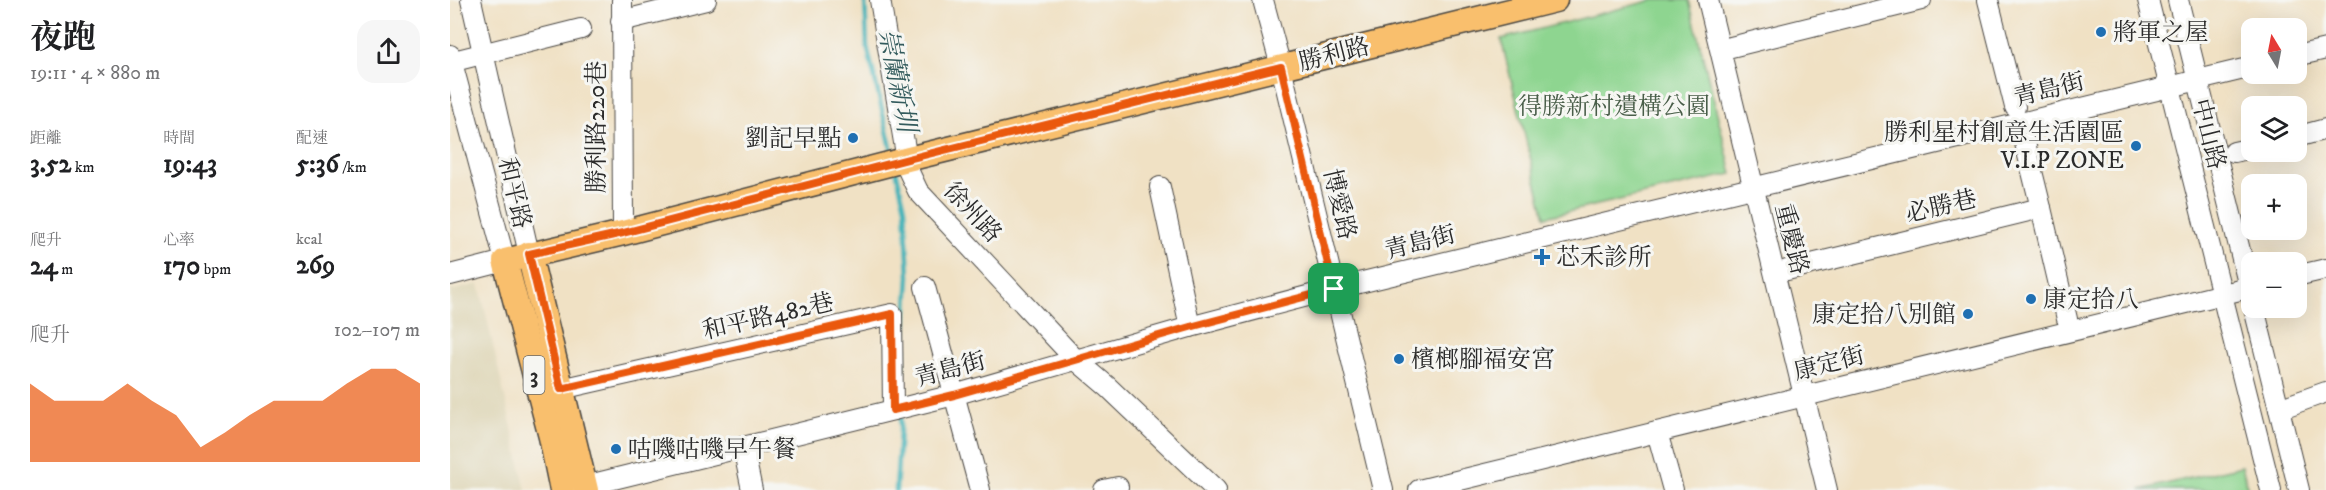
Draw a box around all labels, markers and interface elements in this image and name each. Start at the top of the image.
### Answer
text: 夜跑 [30,18,96,59]
place label: 將軍之屋 [2113,18,2209,48]
north arrow [2241,18,2307,84]
map controls [2241,18,2307,318]
button: share [357,20,420,83]
marker: 將軍之屋 [2094,25,2108,39]
water label: 崇蘭新圳 [870,26,923,138]
street label: 勝利路 [1296,32,1373,78]
text: 19:11 · 4 × 880 m [30,61,160,86]
street label: 勝利路220巷 [582,61,612,193]
street label: 青島街 [2011,67,2088,113]
park label: 得勝新村遺構公園 [1518,92,1710,122]
street label: 中山路 [2185,96,2231,173]
button: layers [2241,96,2307,162]
place label: 勝利星村創意生活園區 V.I.P ZONE [1884,118,2124,176]
place label: 劉記早點 [745,124,841,154]
text: 距離 [30,128,62,148]
text: 時間 [163,128,195,148]
text: 配速 [296,128,328,148]
marker: 劉記早點 [846,131,860,145]
marker: 勝利星村創意生活園區 V.I.P ZONE [2129,139,2143,153]
text: 3.52 [30,148,71,181]
text: 19:43 [163,148,217,181]
text: 5:36 [296,148,339,181]
street label: 和平路 [491,155,537,232]
text: km [71,157,95,177]
text: /km [339,157,367,177]
street label: 博愛路 [1316,166,1362,243]
button: + [2241,174,2307,240]
street label: 徐州路 [937,176,1008,249]
street label: 必勝巷 [1903,184,1980,230]
street label: 重慶路 [1768,201,1814,278]
street label: 青島街 [1382,220,1459,266]
text: kcal [296,229,322,249]
text: 爬升 [30,230,62,250]
text: 心率 [163,230,195,250]
place label: 芯禾診所 [1556,243,1652,273]
marker: 芯禾診所 [1533,248,1551,266]
text: 269 [296,249,335,282]
text: 24 [30,250,58,283]
text: 170 [163,250,200,283]
button: − [2241,252,2307,318]
text: m [58,259,73,279]
text: bpm [200,259,231,279]
pin [1308,263,1359,314]
icon: arrive [1317,272,1350,305]
place label: 康定拾八 [2043,285,2139,315]
street label: 和平路482巷 [700,287,837,347]
marker: 康定拾八 [2024,292,2038,306]
place label: 康定拾八別館 [1812,300,1956,330]
marker: 康定拾八別館 [1961,307,1975,321]
text: 102–107 m [334,318,420,343]
text: 爬升 [30,323,70,348]
street label: 康定街 [1791,341,1868,387]
place label: 檳榔腳福安宮 [1411,345,1555,375]
street label: 青島街 [912,346,989,394]
marker: 檳榔腳福安宮 [1392,352,1406,366]
road number: 3 [524,356,544,394]
place label: 咕嘰咕嘰早午餐 [628,435,796,465]
marker: 咕嘰咕嘰早午餐 [609,442,623,456]

